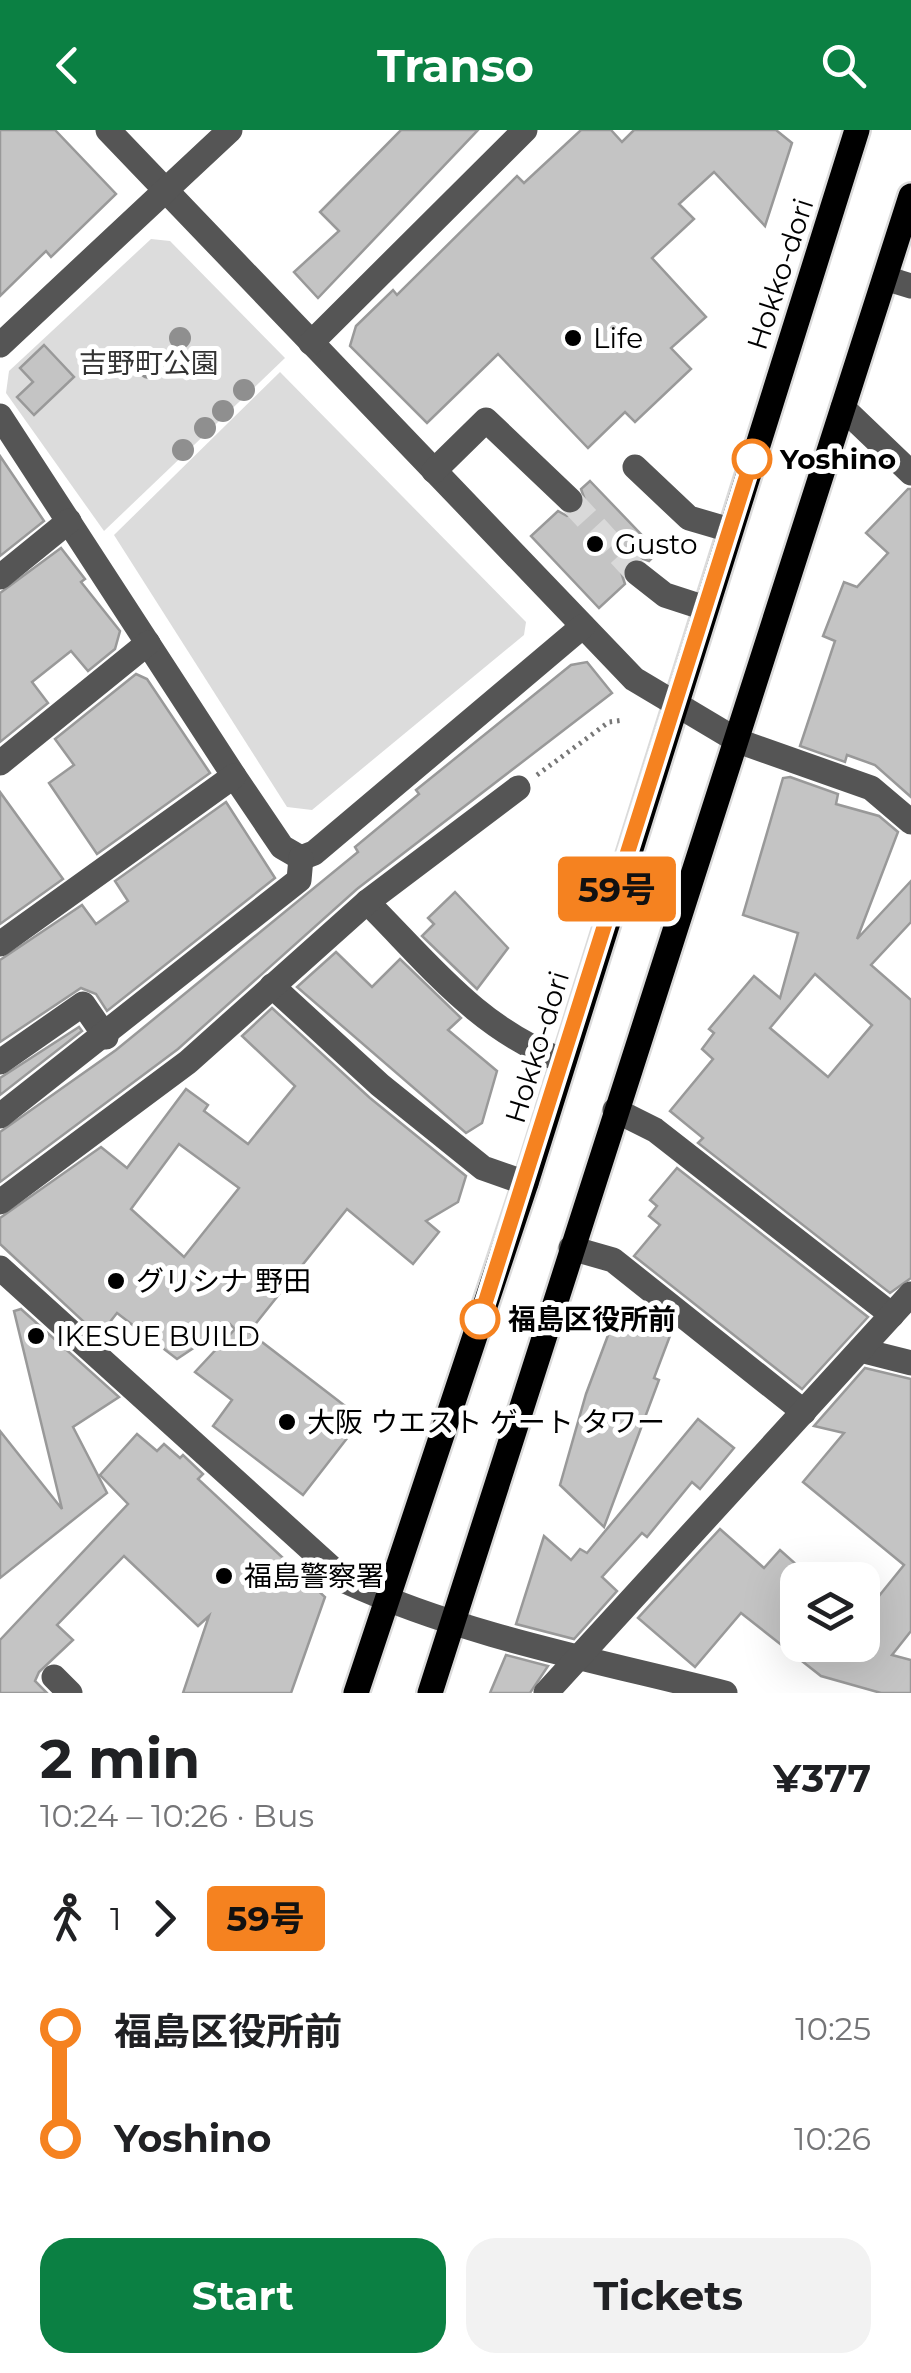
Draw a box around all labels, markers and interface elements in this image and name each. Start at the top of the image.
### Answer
icon: back [40,38,95,93]
text: Transo [377,38,534,93]
icon: search [816,38,871,93]
street label: Hokko-dori [740,194,820,354]
place label: Life [593,321,643,355]
marker: Life [562,327,584,349]
park label: 吉野町公園 [79,346,219,380]
marker: Yoshino [733,440,771,478]
place label: Yoshino [779,442,896,476]
place label: Gusto [615,527,698,561]
marker: Gusto [584,533,606,555]
line badge: 59号 [560,856,674,922]
text: 59号 [578,868,656,911]
street label: Hokko-dori [498,967,576,1127]
place label: グリシナ 野田 [136,1264,311,1298]
marker: グリシナ 野田 [105,1270,127,1292]
marker: 福島区役所前 [461,1300,499,1338]
place label: 福島区役所前 [508,1302,676,1336]
place label: IKESUE BUILD [56,1319,260,1353]
marker: IKESUE BUILD [25,1325,47,1347]
place label: 大阪 ウエスト ゲート タワー [307,1405,665,1439]
marker: 大阪 ウエスト ゲート タワー [276,1411,298,1433]
place label: 福島警察署 [244,1559,384,1593]
map controls [780,1562,880,1662]
button: layers [780,1562,880,1662]
marker: 福島警察署 [213,1565,235,1587]
text: 2 min [40,1725,200,1792]
text: ¥377 [773,1755,871,1802]
text: 10:24 – 10:26 · Bus [40,1796,314,1835]
icon: walk [40,1891,95,1946]
icon: forward [137,1891,192,1946]
text: 59号 [227,1897,305,1940]
text: 1 [110,1899,122,1938]
text: 福島区役所前 [114,2008,342,2055]
text: 10:25 [795,2009,871,2048]
text: Yoshino [114,2115,271,2162]
text: 10:26 [794,2119,871,2158]
button: Start [40,2238,446,2353]
button: Tickets [466,2238,871,2353]

